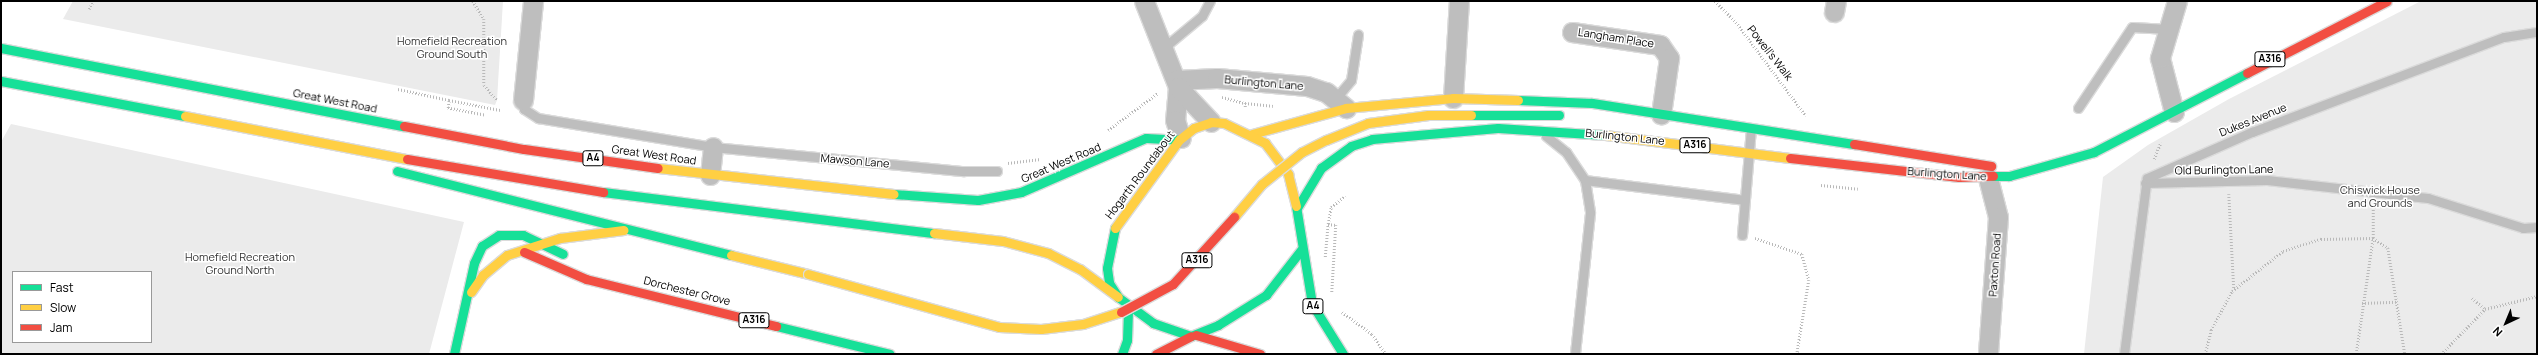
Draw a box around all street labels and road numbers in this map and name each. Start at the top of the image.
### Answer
street label: Powell's Walk [1745,23,1795,83]
street label: Langham Place [1577,25,1655,51]
road number: A316 [2254,51,2286,67]
street label: Burlington Lane [1224,73,1304,93]
street label: Great West Road [292,86,378,116]
street label: Dukes Avenue [2217,101,2289,139]
street label: Burlington Lane [1585,126,1665,148]
street label: Hogarth Roundabout [1103,128,1177,222]
road number: A316 [1679,137,1711,153]
street label: Great West Road [1019,140,1103,186]
street label: Great West Road [611,143,697,167]
road number: A4 [582,150,604,166]
street label: Mawson Lane [820,151,890,171]
street label: Old Burlington Lane [2175,163,2273,177]
street label: Burlington Lane [1907,165,1987,183]
street label: Paxton Road [1986,233,2004,297]
road number: A316 [1181,252,1213,268]
street label: Dorchester Grove [642,274,732,308]
road number: A4 [1302,298,1324,314]
road number: A316 [738,312,770,328]

